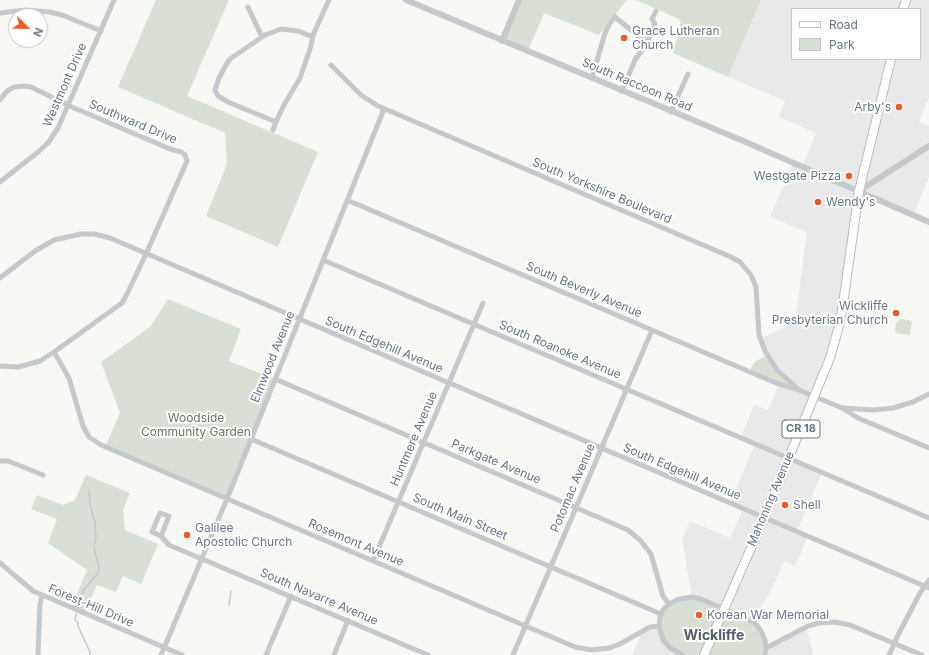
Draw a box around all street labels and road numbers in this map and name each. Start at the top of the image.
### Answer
street label: Westmont Drive [40,41,90,129]
street label: South Raccoon Road [580,55,694,115]
street label: Southward Drive [87,97,179,147]
street label: South Yorkshire Boulevard [530,155,674,227]
street label: South Beverly Avenue [524,259,644,321]
street label: Elmwood Avenue [248,309,298,405]
street label: South Edgehill Avenue [323,314,445,376]
street label: South Roanoke Avenue [497,318,623,382]
street label: Huntmere Avenue [388,390,440,488]
road number: CR 18 [782,420,820,438]
street label: Parkgate Avenue [449,437,543,487]
street label: Potomac Avenue [548,441,598,535]
street label: South Edgehill Avenue [621,441,743,503]
street label: Mahoning Avenue [744,449,798,549]
street label: South Main Street [411,491,509,543]
street label: Rosemont Avenue [306,516,406,570]
street label: South Navarre Avenue [258,566,380,628]
street label: Forest-Hill Drive [46,582,136,630]

